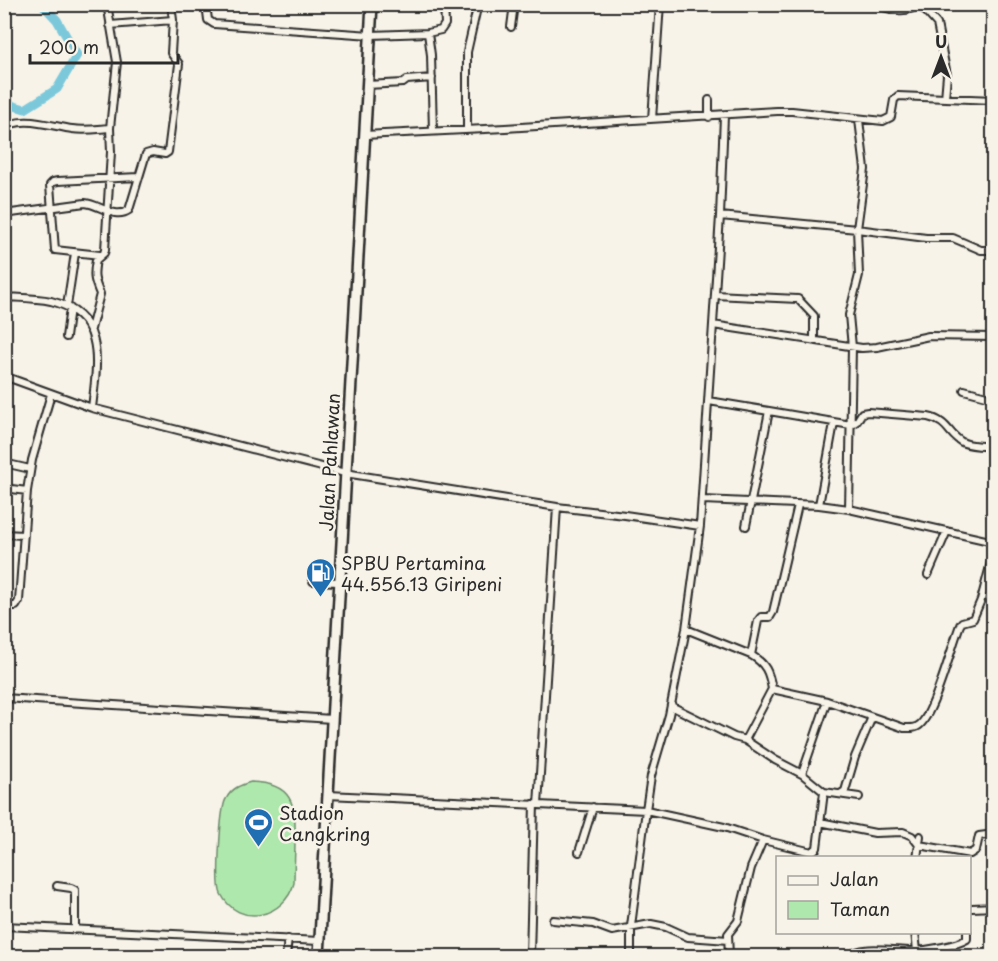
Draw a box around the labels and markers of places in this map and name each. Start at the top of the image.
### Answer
place label: SPBU Pertamina 44.556.13 Giripeni [341,549,502,597]
fuel station icon: SPBU Pertamina 44.556.13 Giripeni [304,556,336,598]
place label: Stadion Cangkring [279,799,370,847]
sports icon: Stadion Cangkring [242,806,274,848]

